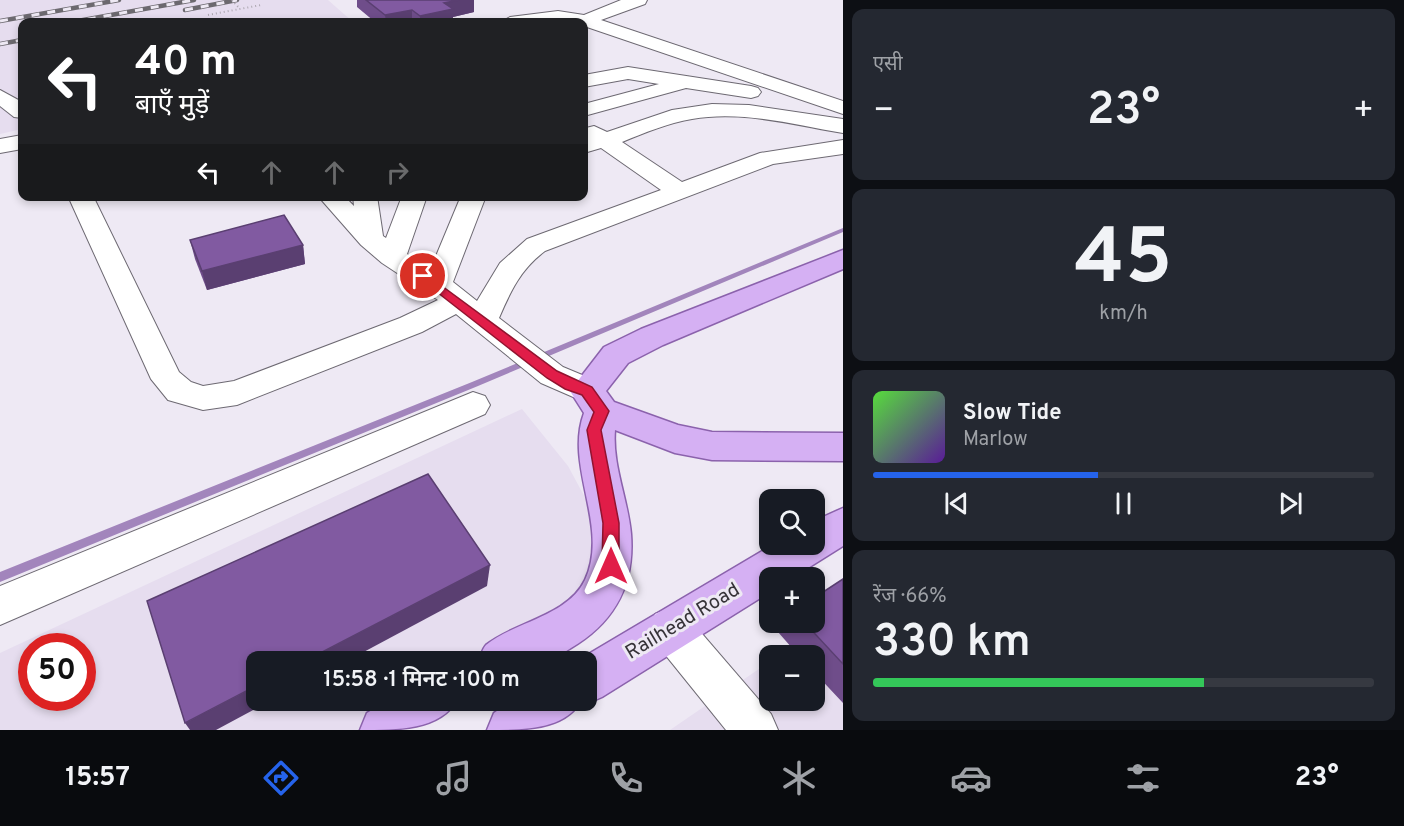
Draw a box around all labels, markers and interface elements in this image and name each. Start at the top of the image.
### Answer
text: 40 m [135,37,237,90]
icon: left [36,42,114,120]
text: एसी [873,52,903,78]
text: 23° [1087,83,1160,140]
text: बाएँ मुड़ें [135,89,209,123]
text: − [873,91,894,133]
text: + [1353,91,1374,133]
icon: left [192,156,225,189]
icon: ahead [255,156,288,189]
icon: ahead [318,156,351,189]
icon: right [381,156,414,189]
text: 45 [1075,212,1172,311]
pin [397,250,448,301]
icon: arrive [406,259,439,292]
text: km/h [1099,301,1148,327]
text: Slow Tide [963,400,1062,427]
text: Marlow [963,427,1027,453]
icon: previous [940,487,973,520]
icon: pause [1107,487,1140,520]
icon: next [1274,487,1307,520]
map controls [759,489,825,711]
button: search [759,489,825,555]
position arrow [579,534,643,598]
button: + [759,567,825,633]
street label: Railhead Road [621,578,745,666]
text: रेंज · 66% [873,584,947,610]
text: 330 km [873,615,1031,672]
speed limit sign: 50 [18,633,96,711]
button: − [759,645,825,711]
text: 15:58 · 1 मिनट · 100 m [323,667,520,694]
icon: directions [260,757,302,799]
icon: music [433,757,475,799]
icon: phone [605,757,647,799]
icon: climate [778,757,820,799]
icon: car [950,757,992,799]
icon: filters [1122,757,1164,799]
text: 15:57 [65,761,130,795]
text: 23° [1295,761,1339,795]

